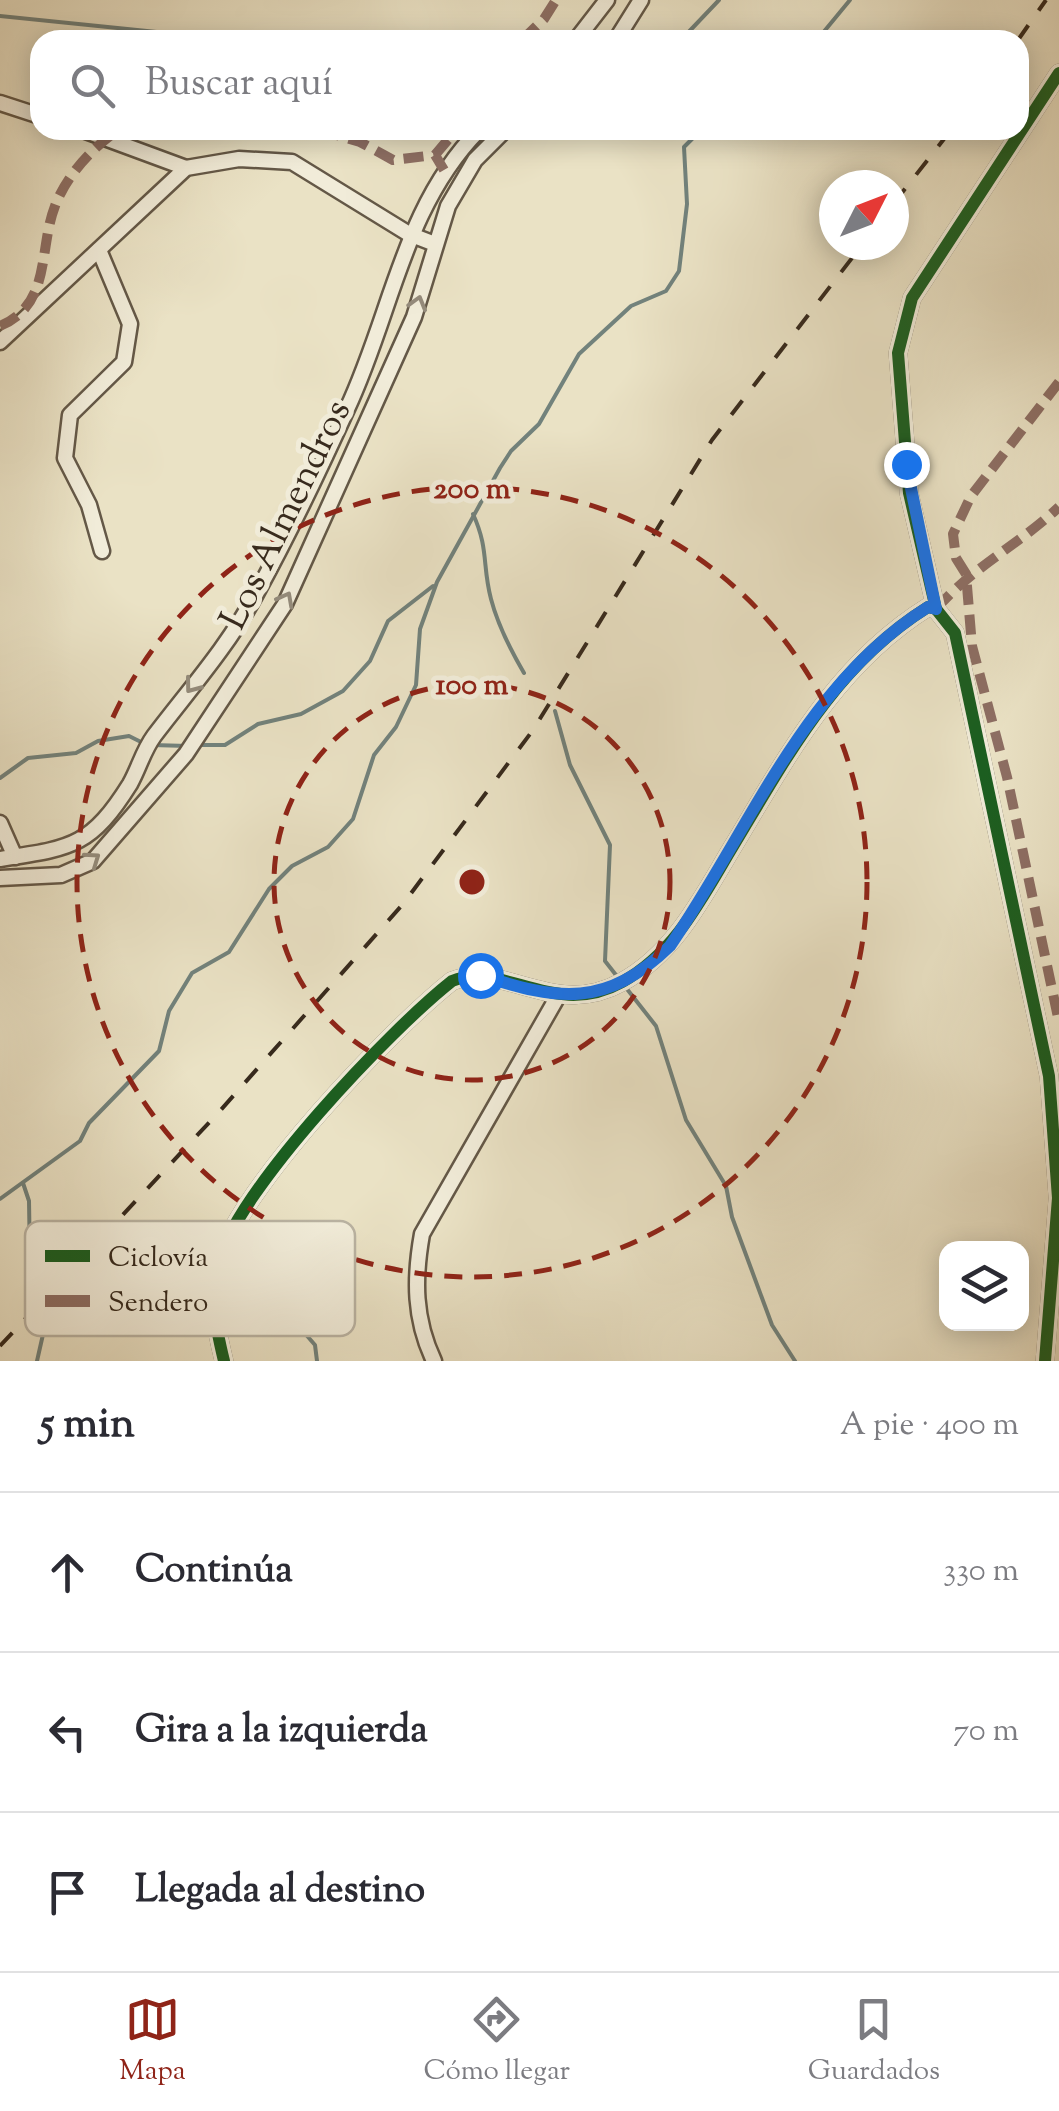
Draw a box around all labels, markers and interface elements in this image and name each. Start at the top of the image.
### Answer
search box [30,30,1029,140]
icon: search [65,58,120,113]
text: Buscar aquí [145,58,333,112]
north arrow [819,170,909,260]
one-way arrow [406,295,427,312]
street label: Los Almendros [209,392,367,640]
route end [884,442,930,488]
text: 200 m [434,469,511,512]
one-way arrow [274,592,293,610]
text: 100 m [436,665,509,708]
one-way arrow [187,675,204,693]
one-way arrow [82,852,100,871]
centre of rings [454,864,490,900]
route start [458,953,504,999]
legend [25,1221,355,1336]
text: Ciclovía [108,1239,208,1279]
map controls [939,1241,1029,1331]
button: layers [939,1241,1029,1331]
text: Sendero [108,1284,208,1324]
text: 5 min [40,1396,135,1456]
text: A pie · 400 m [840,1403,1019,1449]
icon: ahead [40,1545,95,1600]
text: Continúa [135,1545,293,1599]
text: 330 m [943,1549,1019,1595]
icon: left [40,1705,95,1760]
text: Gira a la izquierda [135,1705,428,1759]
text: 70 m [953,1709,1019,1755]
icon: arrive [40,1865,95,1920]
text: Llegada al destino [135,1865,425,1919]
tab: Mapa [119,1992,186,2092]
tab: Cómo llegar [424,1992,570,2092]
tab: Guardados [808,1992,940,2092]

